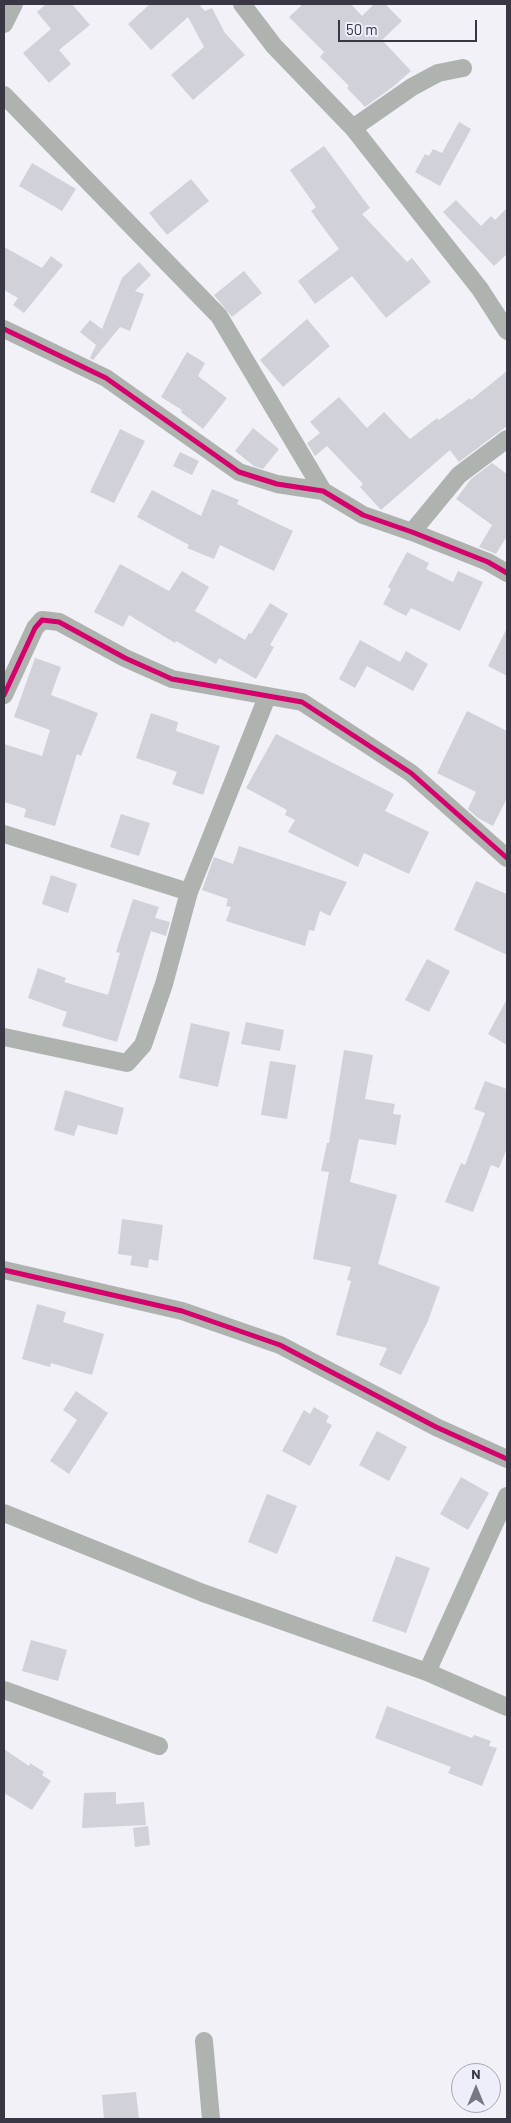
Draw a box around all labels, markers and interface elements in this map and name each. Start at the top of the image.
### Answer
scale bar [341,10,480,42]
text: 50 m [346,20,378,38]
north arrow [451,2063,501,2113]
text: N [471,2065,481,2082]

